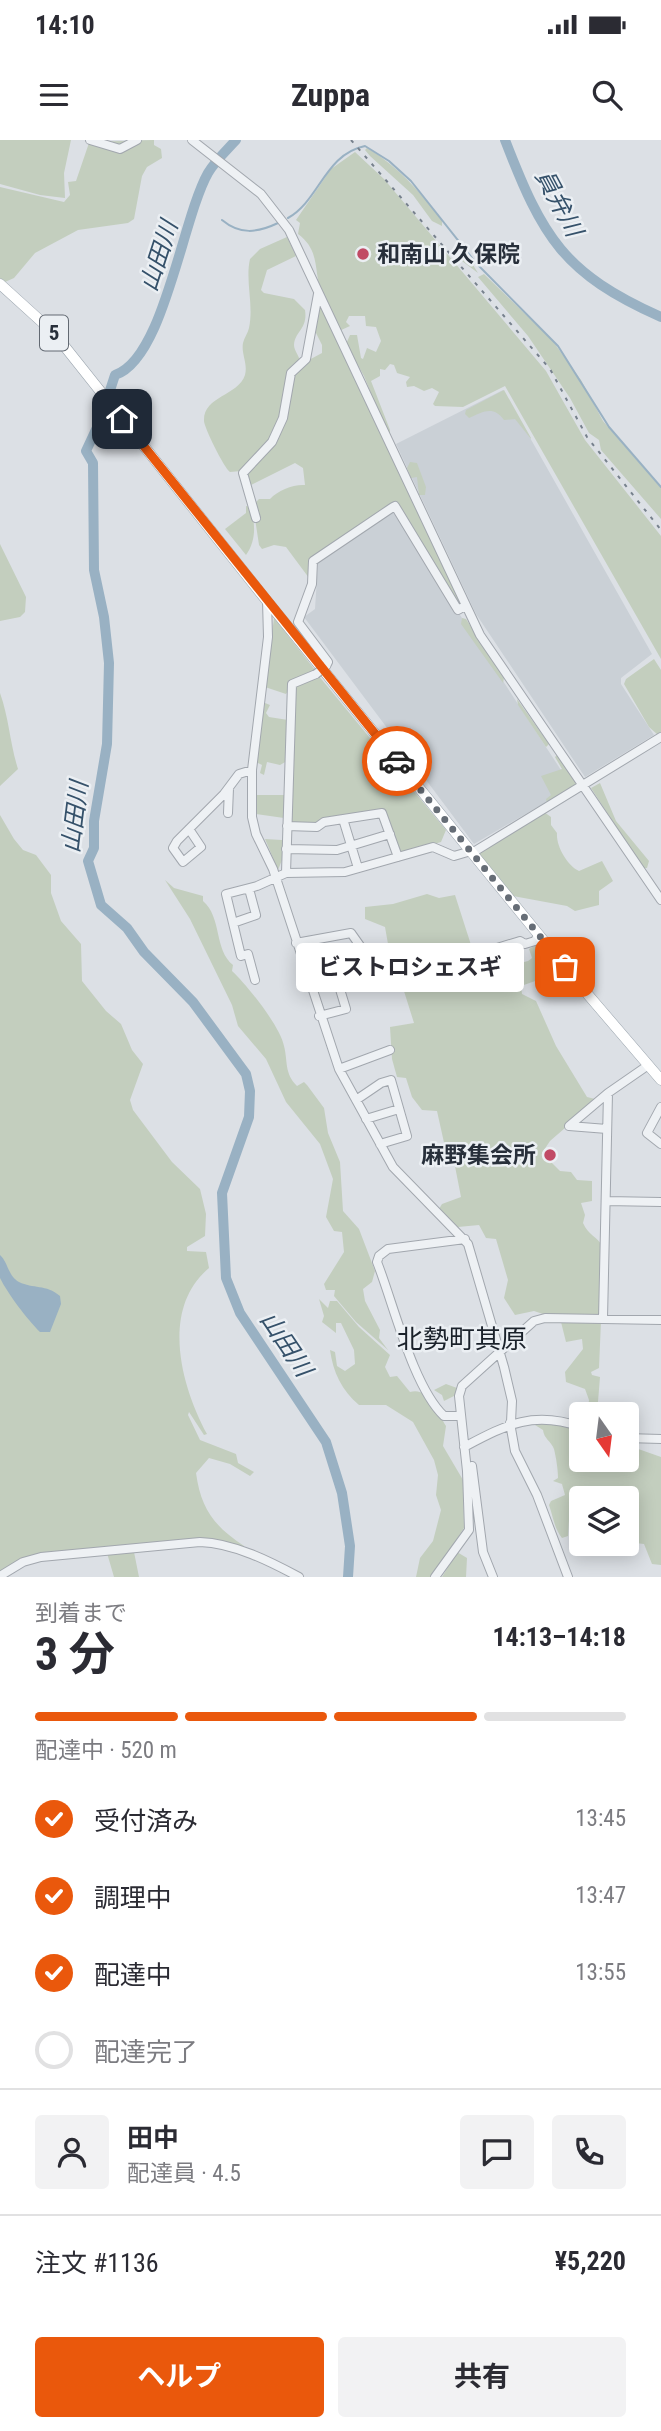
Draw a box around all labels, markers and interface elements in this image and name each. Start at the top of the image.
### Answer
text: 14:10 [35,10,95,40]
icon: menu [35,76,73,114]
text: Zuppa [291,76,370,114]
icon: search [588,76,626,114]
water label: 員弁川 [530,165,590,244]
water label: 山田川 [135,215,184,295]
place label: 和南山 久保院 [377,241,520,268]
marker: 和南山 久保院 [355,246,371,262]
road number: 5 [40,316,68,350]
pin [92,389,152,449]
icon: home [103,400,141,438]
courier [362,726,432,796]
icon: car [378,742,416,780]
water label: 山田川 [57,777,94,854]
pin [535,937,595,997]
callout: ビストロシェスギ [295,942,523,992]
icon: bag [546,948,584,986]
text: ビストロシェスギ [318,954,502,981]
place label: 麻野集会所 [421,1142,536,1169]
marker: 麻野集会所 [542,1147,558,1163]
water label: 山田川 [254,1306,319,1384]
district label: 北勢町其原 [397,1324,527,1354]
north arrow [569,1402,639,1472]
map controls [569,1402,639,1556]
button: layers [569,1486,639,1556]
text: 到着まで [35,1600,127,1627]
text: 14:13–14:18 [492,1622,626,1652]
text: 3 分 [35,1627,115,1681]
text: 配達中 · 520 m [35,1737,177,1764]
icon: check [35,1800,73,1838]
text: 13:45 [575,1805,626,1832]
text: 受付済み [94,1806,198,1836]
icon: check [35,1877,73,1915]
text: 13:47 [575,1882,626,1909]
text: 調理中 [94,1883,172,1913]
icon: check [35,1954,73,1992]
text: 13:55 [575,1959,626,1986]
text: 配達中 [94,1960,172,1990]
text: 配達完了 [94,2037,198,2067]
button: person [35,2115,109,2189]
button: chat [460,2115,534,2189]
button: phone [552,2115,626,2189]
text: 田中 [127,2123,179,2153]
text: 配達員 · 4.5 [127,2160,241,2187]
text: ¥5,220 [555,2246,626,2276]
text: 注文 #1136 [35,2248,159,2278]
button: ヘルプ [35,2337,324,2417]
button: 共有 [338,2337,626,2417]

